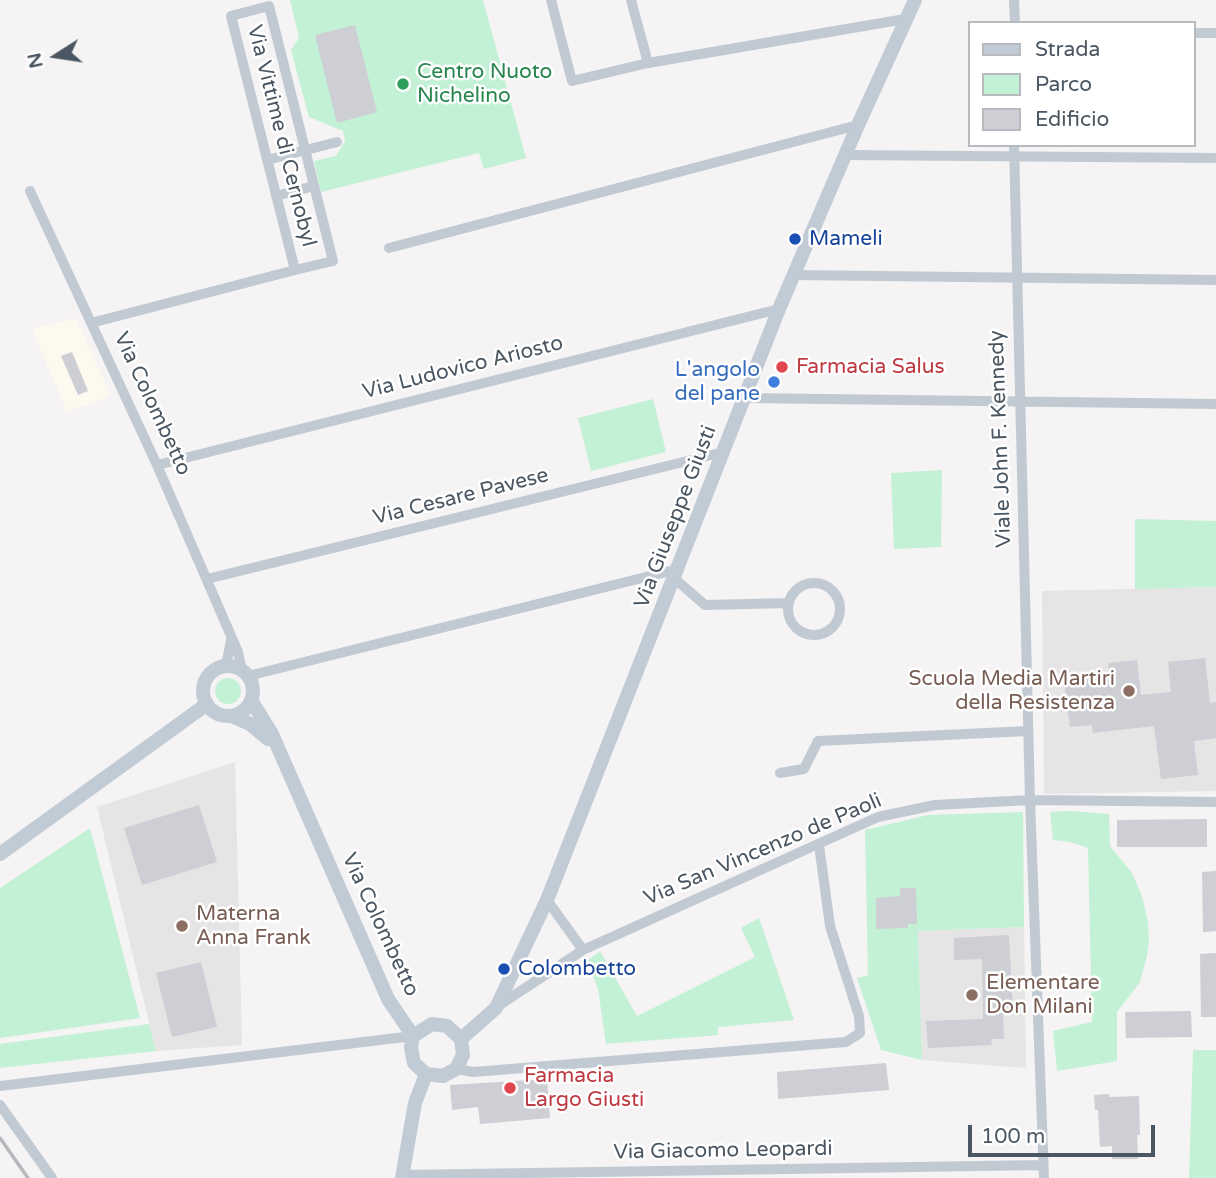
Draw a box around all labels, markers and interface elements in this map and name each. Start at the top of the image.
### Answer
north arrow [21,21,91,91]
legend [968,21,1195,147]
street label: Via Vittime di Cernobyl [241,23,321,249]
text: Strada [1035,37,1100,62]
text: N [23,51,48,70]
place label: Centro Nuoto Nichelino [417,59,552,109]
text: Parco [1035,72,1092,97]
marker: Centro Nuoto Nichelino [395,76,411,92]
text: Edificio [1035,107,1109,132]
place label: Mameli [809,226,883,252]
marker: Mameli [787,231,803,247]
street label: Via Colombetto [108,328,196,480]
street label: Viale John F. Kennedy [985,330,1017,548]
street label: Via Ludovico Ariosto [360,331,566,405]
place label: Farmacia Salus [796,354,945,380]
place label: L'angolo del pane [674,357,760,407]
marker: Farmacia Salus [774,359,790,375]
marker: L'angolo del pane [766,374,782,390]
street label: Via Giuseppe Giusti [630,422,722,612]
street label: Via Cesare Pavese [371,463,551,531]
place label: Scuola Media Martiri della Resistenza [909,666,1115,716]
marker: Scuola Media Martiri della Resistenza [1121,683,1137,699]
street label: Via San Vincenzo de Paoli [640,788,886,912]
street label: Via Colombetto [336,849,424,1001]
place label: Materna Anna Frank [196,901,311,951]
marker: Materna Anna Frank [174,918,190,934]
place label: Colombetto [518,956,636,982]
marker: Colombetto [496,961,512,977]
place label: Elementare Don Milani [986,970,1100,1020]
marker: Elementare Don Milani [964,987,980,1003]
place label: Farmacia Largo Giusti [524,1063,644,1113]
marker: Farmacia Largo Giusti [502,1080,518,1096]
scale bar [971,1112,1158,1156]
text: 100 m [981,1124,1045,1149]
street label: Via Giacomo Leopardi [613,1136,833,1166]

